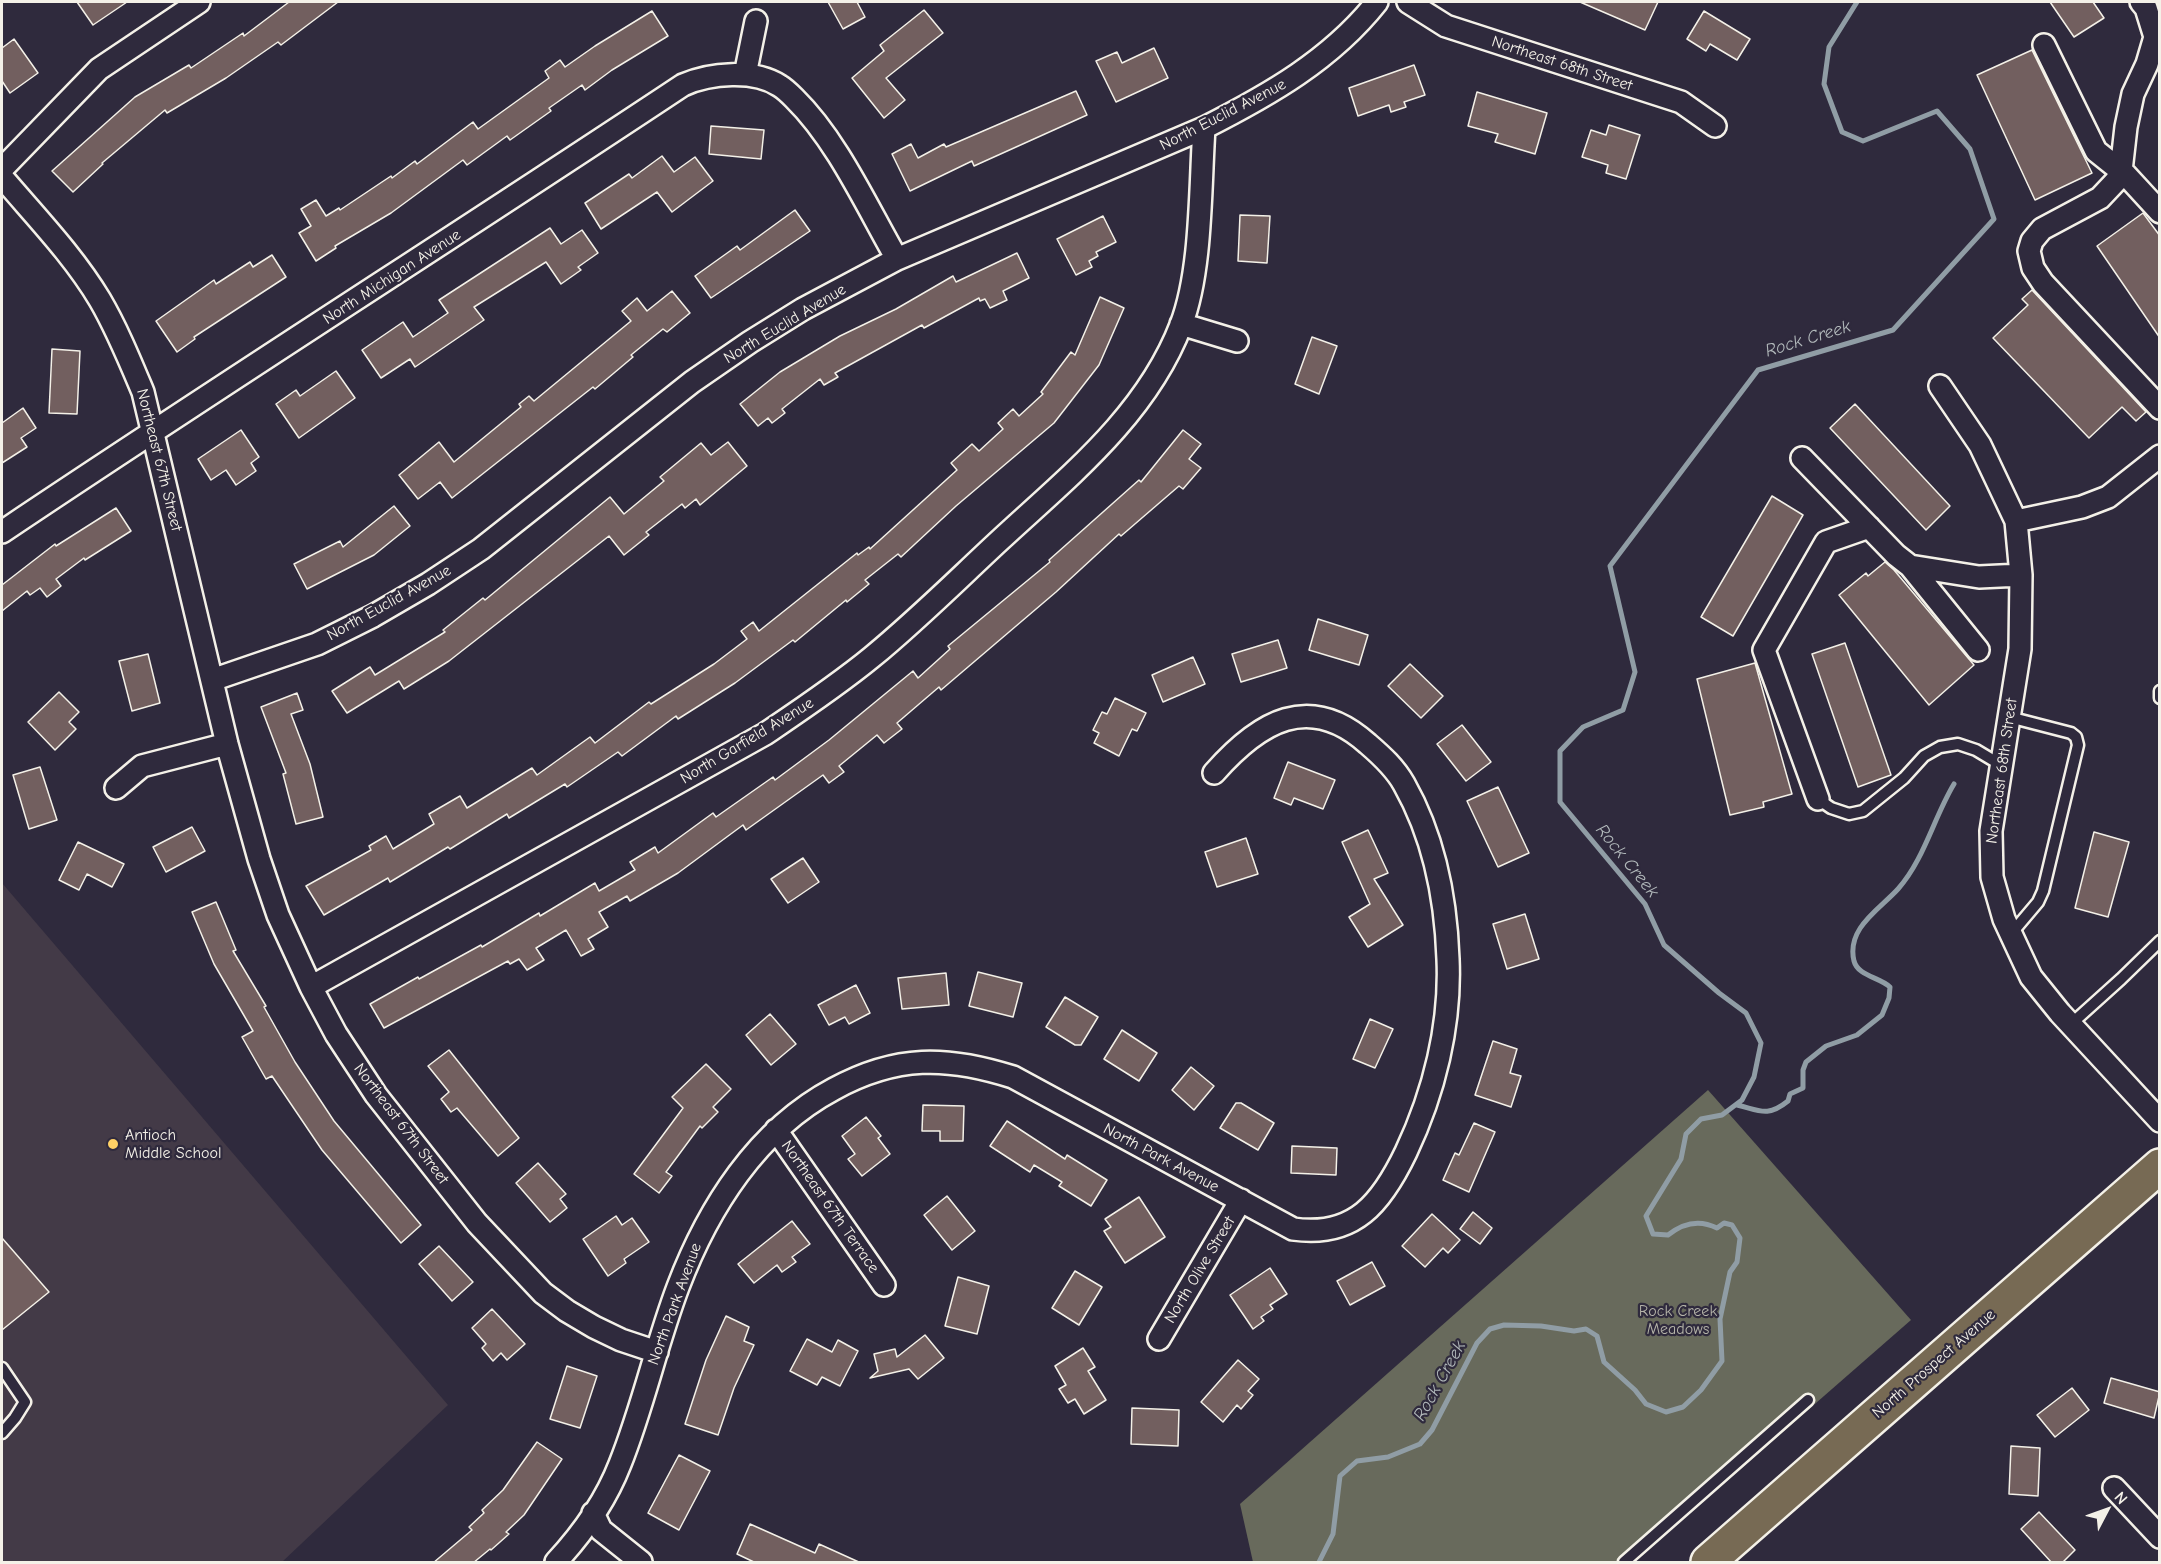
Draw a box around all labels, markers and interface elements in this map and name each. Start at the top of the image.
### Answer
street label: Northeast 68th Street [1489,32,1635,96]
street label: North Euclid Avenue [1157,75,1289,155]
street label: North Michigan Avenue [319,225,465,329]
street label: North Euclid Avenue [720,280,850,368]
water label: Rock Creek [1763,316,1853,362]
street label: Northeast 67th Street [132,387,186,533]
street label: North Euclid Avenue [324,561,454,645]
street label: North Garfield Avenue [677,694,817,788]
street label: Northeast 68th Street [1982,697,2022,845]
water label: Rock Creek [1591,820,1663,902]
street label: Northeast 67th Street [349,1060,453,1188]
street label: North Park Avenue [1100,1119,1222,1197]
place label: Antioch Middle School [125,1125,221,1163]
marker: Antioch Middle School [106,1137,120,1151]
street label: Northeast 67th Terrace [777,1137,883,1277]
street label: North Olive Street [1161,1213,1239,1327]
street label: North Park Avenue [644,1240,706,1368]
park label: Rock Creek Meadows [1639,1301,1717,1339]
street label: North Prospect Avenue [1869,1305,1999,1423]
water label: Rock Creek [1409,1337,1471,1425]
north arrow [2077,1480,2137,1540]
text: N [2110,1488,2131,1508]

